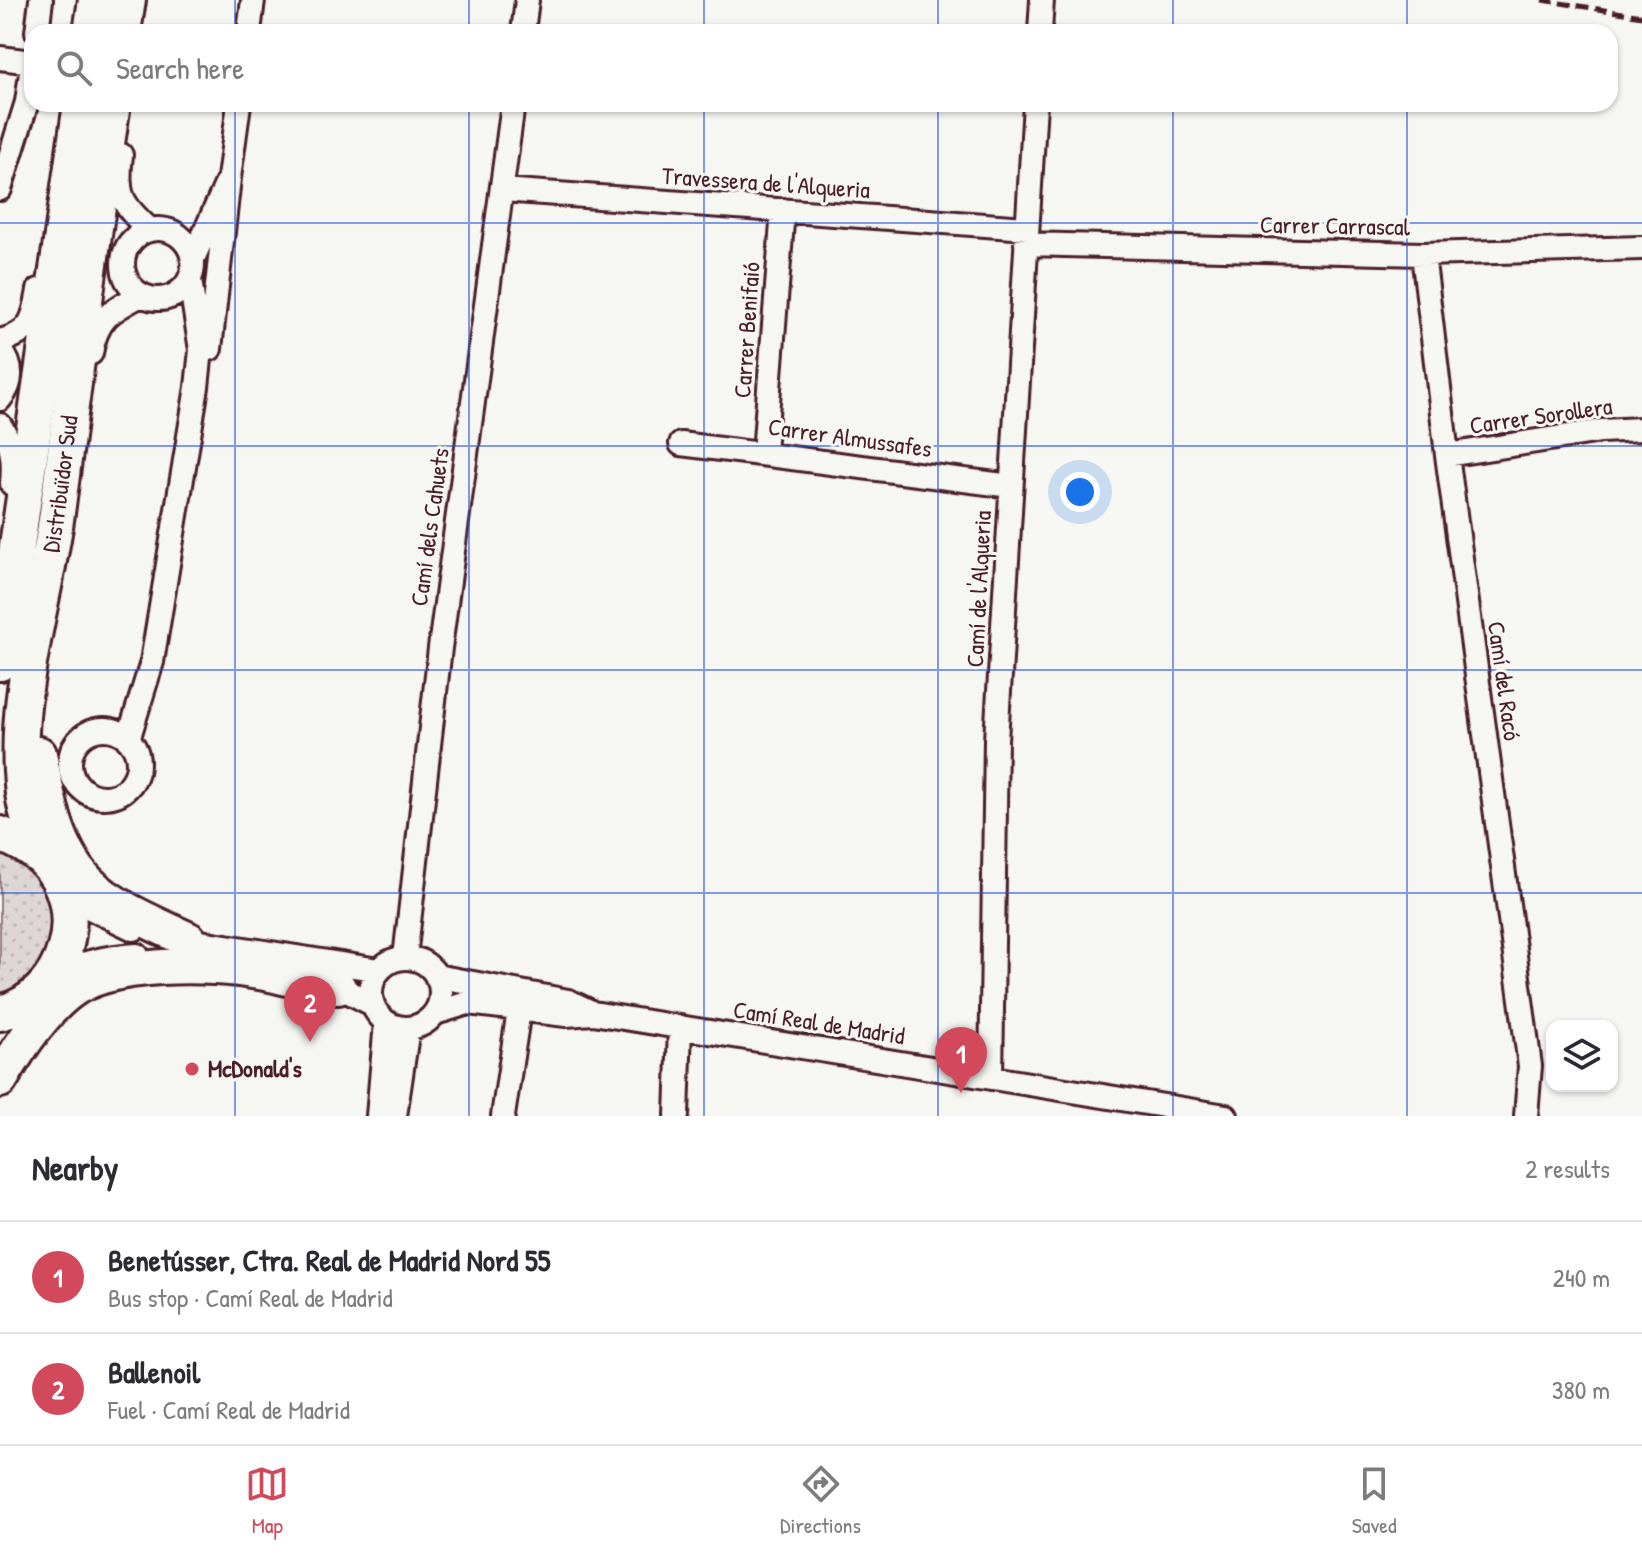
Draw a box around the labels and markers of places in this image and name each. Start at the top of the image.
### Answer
pin: 2 [284,976,336,1042]
pin: 1 [935,1027,987,1093]
place label: McDonald's [208,1052,302,1084]
marker: McDonald's [183,1060,201,1078]

